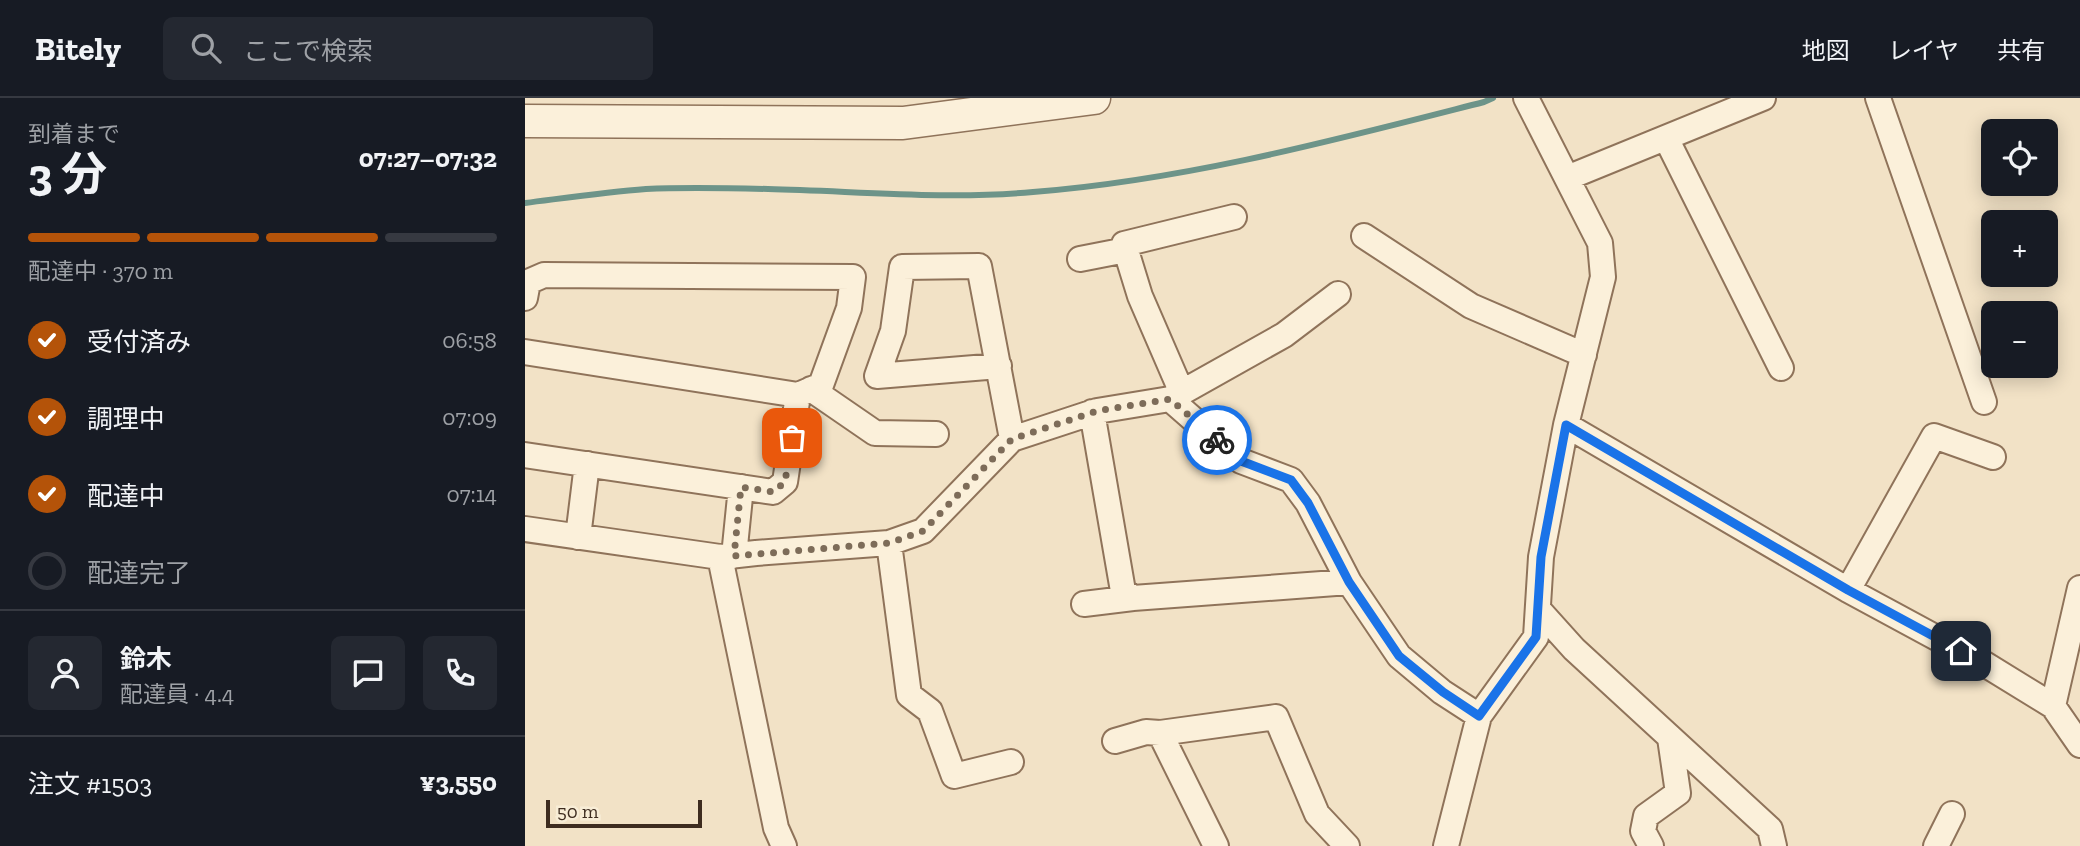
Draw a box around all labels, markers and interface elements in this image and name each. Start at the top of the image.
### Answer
search box [163,17,653,80]
text: Bitely [35,29,121,68]
icon: search [187,29,225,67]
text: ここで検索 [243,35,373,67]
text: 地図 [1802,36,1850,65]
text: レイヤ [1888,36,1959,65]
text: 共有 [1997,36,2045,65]
map controls [1981,119,2058,378]
button: locate [1981,119,2058,196]
text: 到着まで [28,120,120,148]
text: 07:27–07:32 [359,142,497,174]
text: 3 分 [28,147,107,202]
button: + [1981,210,2058,287]
text: 配達中 · 370 m [28,257,173,285]
button: − [1981,301,2058,378]
icon: check [28,321,66,359]
text: 受付済み [87,326,191,358]
text: 06:58 [442,326,497,354]
icon: check [28,398,66,436]
text: 調理中 [87,403,165,435]
text: 07:09 [442,403,497,431]
courier [1182,405,1252,475]
pin [762,408,822,468]
icon: bag [773,419,811,457]
icon: bike [1198,421,1236,459]
icon: check [28,475,66,513]
text: 配達中 [87,480,165,512]
text: 07:14 [447,480,497,508]
text: 配達完了 [87,557,191,589]
pin [1931,621,1991,681]
icon: home [1942,632,1980,670]
button: person [28,636,102,710]
button: chat [331,636,405,710]
button: phone [423,636,497,710]
text: 鈴木 [120,643,172,675]
text: 配達員 · 4.4 [120,680,234,708]
text: ¥3,550 [420,766,497,798]
text: 注文 #1503 [28,768,152,800]
scale bar [546,797,702,829]
text: 50 m [557,800,598,823]

